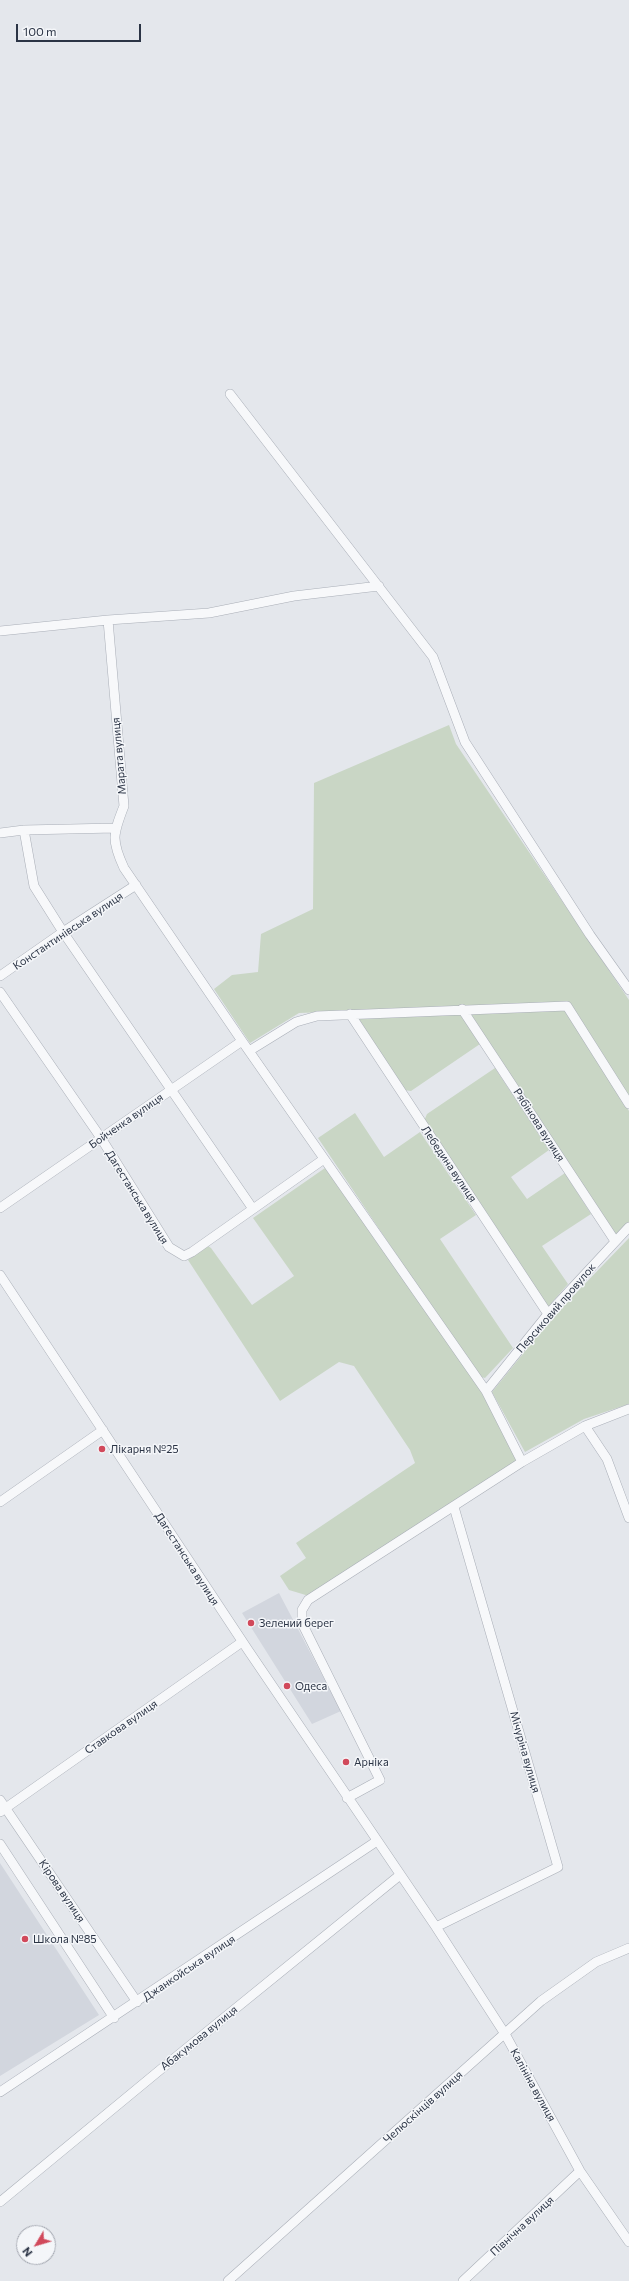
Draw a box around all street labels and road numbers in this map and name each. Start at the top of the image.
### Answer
street label: Марата вулиця [109,717,129,795]
street label: Константинівська вулиця [11,889,125,973]
street label: Рябінова вулиця [510,1086,568,1164]
street label: Бойченка вулиця [86,1091,166,1151]
street label: Лебедина вулиця [419,1123,479,1205]
street label: Дагестанська вулиця [103,1148,171,1246]
street label: Персиковий провулок [514,1261,598,1355]
street label: Дагестанська вулиця [152,1510,222,1608]
street label: Ставкова вулиця [82,1697,160,1757]
street label: Мічуріна вулиця [507,1710,543,1794]
street label: Кірова вулиця [36,1857,88,1925]
street label: Джанкойська вулиця [140,1932,238,2004]
street label: Абакумова вулиця [158,2003,240,2073]
street label: Калініна вулиця [507,2046,559,2124]
street label: Челюскінців вулиця [381,2068,465,2146]
street label: Північна вулиця [488,2193,556,2259]

